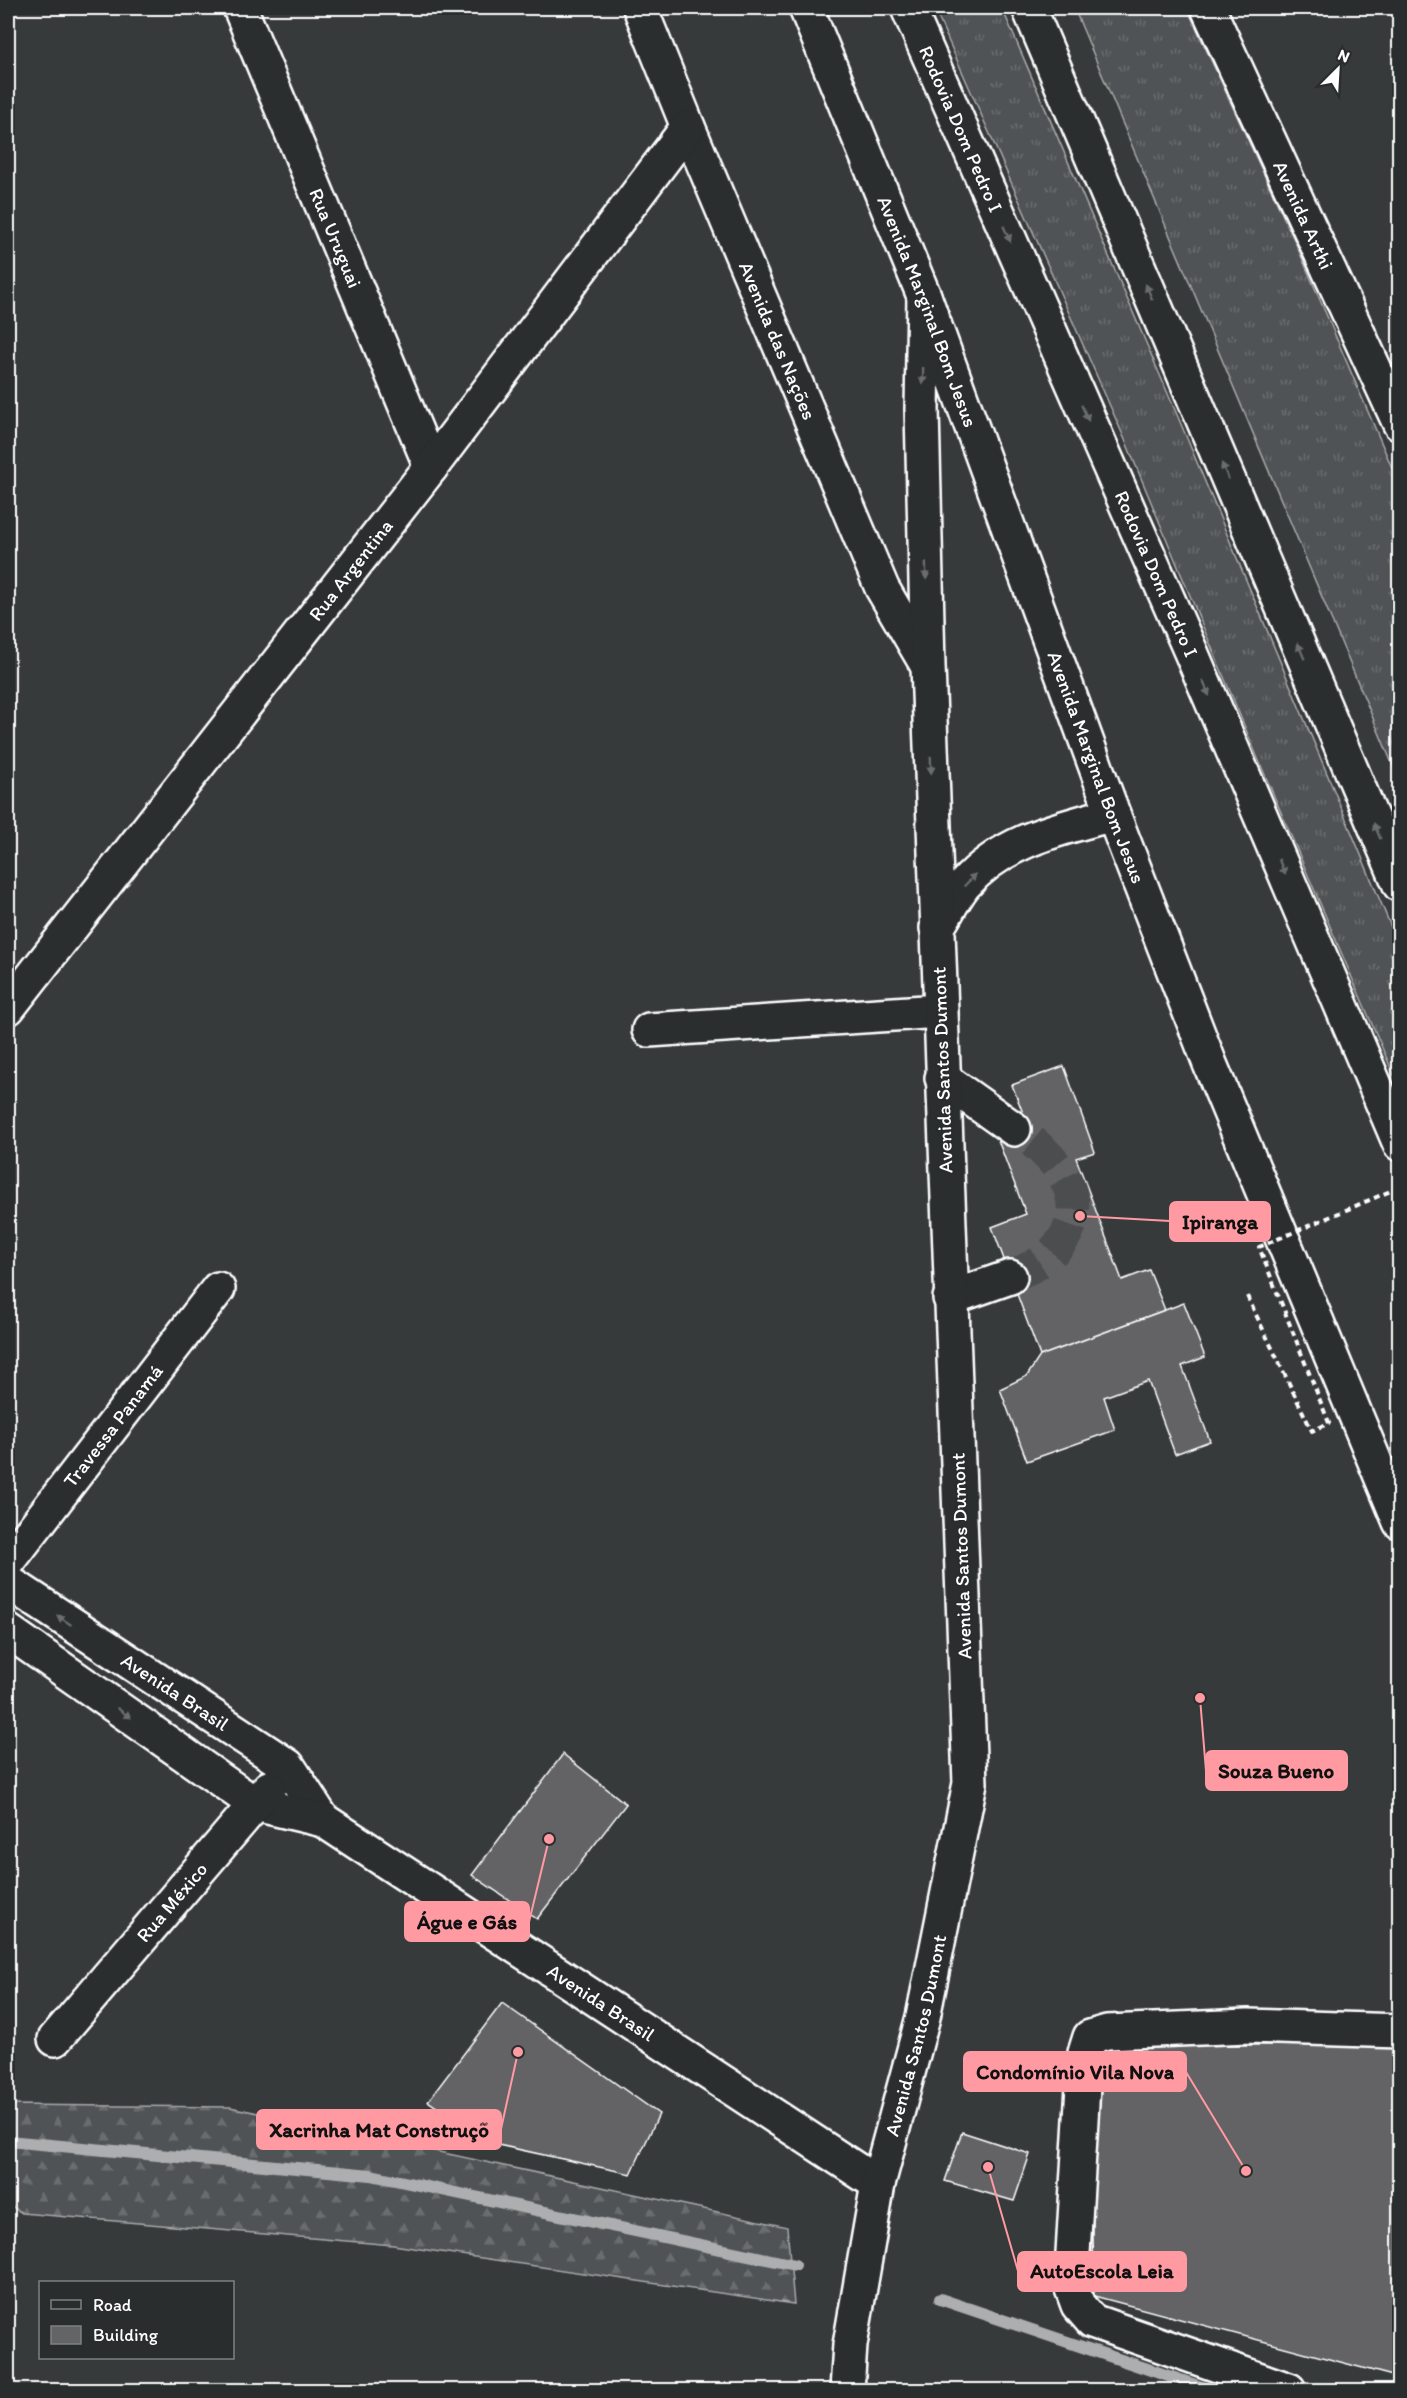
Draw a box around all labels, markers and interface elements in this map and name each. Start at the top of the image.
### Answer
north arrow [1308,39,1368,99]
street label: Rodovia Dom Pedro I [914,42,1008,216]
text: N [1335,45,1353,67]
street label: Avenida Arthi [1268,157,1339,273]
street label: Rua Uruguai [304,184,367,291]
street label: Avenida Marginal Bom Jesus [872,192,983,430]
one-way arrow [1002,226,1012,244]
street label: Avenida das Nações [734,258,822,423]
one-way arrow [1144,283,1153,301]
one-way arrow [918,366,927,385]
one-way arrow [1081,404,1090,421]
one-way arrow [1220,462,1230,480]
street label: Rodovia Dom Pedro I [1110,487,1204,661]
street label: Rua Argentina [303,514,398,626]
one-way arrow [921,561,930,580]
one-way arrow [1296,642,1305,660]
street label: Avenida Marginal Bom Jesus [1043,648,1151,887]
one-way arrow [1201,679,1211,697]
one-way arrow [927,756,936,775]
one-way arrow [1372,821,1382,839]
one-way arrow [1278,858,1287,876]
one-way arrow [962,874,976,888]
street label: Avenida Santos Dumont [926,966,958,1174]
callout: Ipiranga [1170,1202,1270,1241]
text: Ipiranga [1182,1209,1259,1235]
street label: Travessa Panamá [58,1359,168,1492]
street label: Avenida Santos Dumont [945,1452,977,1660]
one-way arrow [55,1614,72,1625]
street label: Avenida Brasil [117,1648,234,1736]
one-way arrow [116,1707,132,1718]
callout: Souza Bueno [1206,1751,1347,1790]
text: Souza Bueno [1218,1758,1334,1783]
street label: Rua México [131,1857,213,1947]
callout: Águe e Gás [405,1902,529,1941]
text: Águe e Gás [416,1909,517,1935]
street label: Avenida Santos Dumont [879,1932,951,2139]
street label: Avenida Brasil [543,1958,660,2047]
callout: Condomínio Vila Nova [964,2052,1186,2091]
text: Condomínio Vila Nova [976,2059,1175,2084]
callout: Xacrinha Mat Construçõ [257,2110,501,2149]
text: Xacrinha Mat Construçõ [269,2117,489,2143]
callout: AutoEscola Leia [1018,2252,1186,2291]
text: AutoEscola Leia [1029,2258,1175,2283]
legend [39,2281,234,2359]
text: Road [93,2294,132,2316]
text: Building [93,2324,159,2346]

